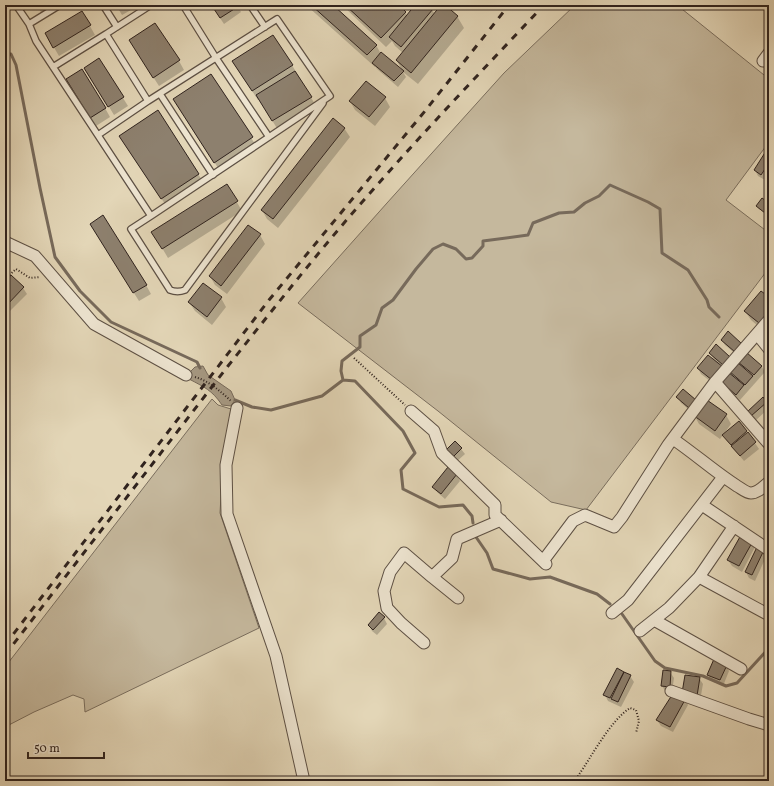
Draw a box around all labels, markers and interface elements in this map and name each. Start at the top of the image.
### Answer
scale bar [28,734,104,760]
text: 50 m [34,741,60,757]

